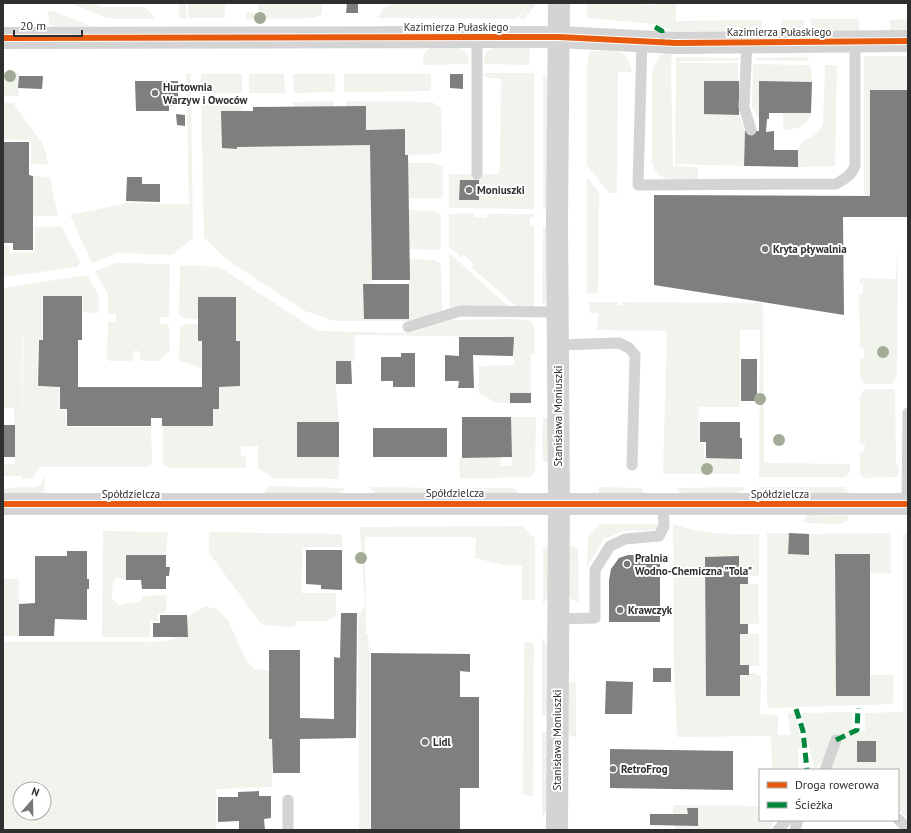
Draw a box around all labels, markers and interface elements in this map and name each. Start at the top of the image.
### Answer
scale bar [14,12,82,38]
text: 20 m [20,18,46,33]
street label: Kazimierza Pułaskiego [404,20,508,34]
street label: Kazimierza Pułaskiego [727,25,831,39]
place label: Hurtownia Warzyw i Owoców [163,80,248,107]
marker: Hurtownia Warzyw i Owoców [150,88,160,98]
place label: Moniuszki [477,183,525,197]
marker: Moniuszki [464,185,474,195]
place label: Kryta pływalnia [773,242,847,256]
marker: Kryta pływalnia [760,244,770,254]
street label: Stanisława Moniuszki [551,365,565,467]
street label: Spółdzielcza [426,486,484,500]
street label: Spółdzielcza [102,487,160,501]
street label: Spółdzielcza [751,487,809,501]
place label: Pralnia Wodno-Chemiczna "Tola" [635,551,752,578]
marker: Pralnia Wodno-Chemiczna "Tola" [622,559,632,569]
place label: Krawczyk [628,603,673,617]
marker: Krawczyk [615,605,625,615]
street label: Stanisława Moniuszki [550,689,564,791]
place label: Lidl [433,735,452,749]
marker: Lidl [420,737,430,747]
place label: RetroFrog [621,762,668,776]
marker: RetroFrog [608,764,618,774]
legend [759,769,899,821]
text: Droga rowerowa [795,777,879,792]
north arrow [12,781,52,821]
text: N [30,784,41,799]
text: Ścieżka [795,797,833,812]

